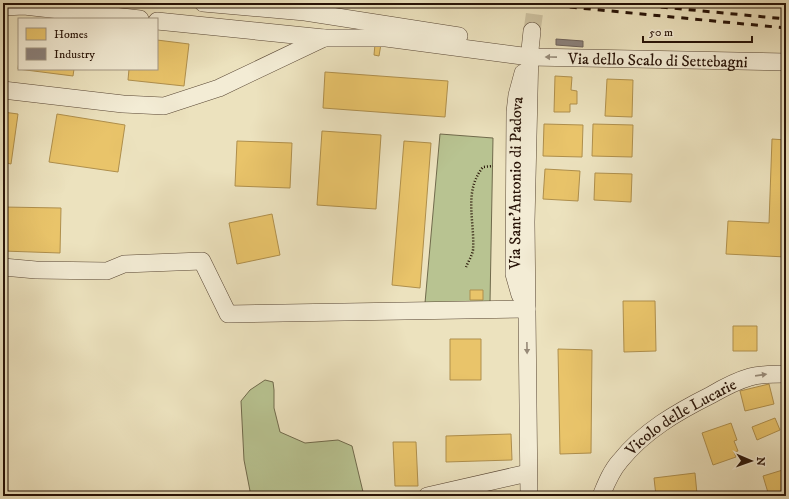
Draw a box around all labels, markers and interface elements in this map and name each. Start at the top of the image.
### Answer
legend [18,18,158,70]
scale bar [643,18,752,44]
text: 50 m [649,25,673,40]
text: Homes [54,27,88,42]
text: Industry [54,47,95,62]
street label: Via dello Scalo di Settebagni [567,49,748,72]
one-way arrow [544,54,557,60]
street label: Via Sant'Antonio di Padova [505,95,528,270]
one-way arrow [524,342,530,355]
one-way arrow [754,372,767,378]
street label: Vicolo delle Lucarie [620,374,740,461]
north arrow [731,441,771,481]
text: N [753,457,767,466]

